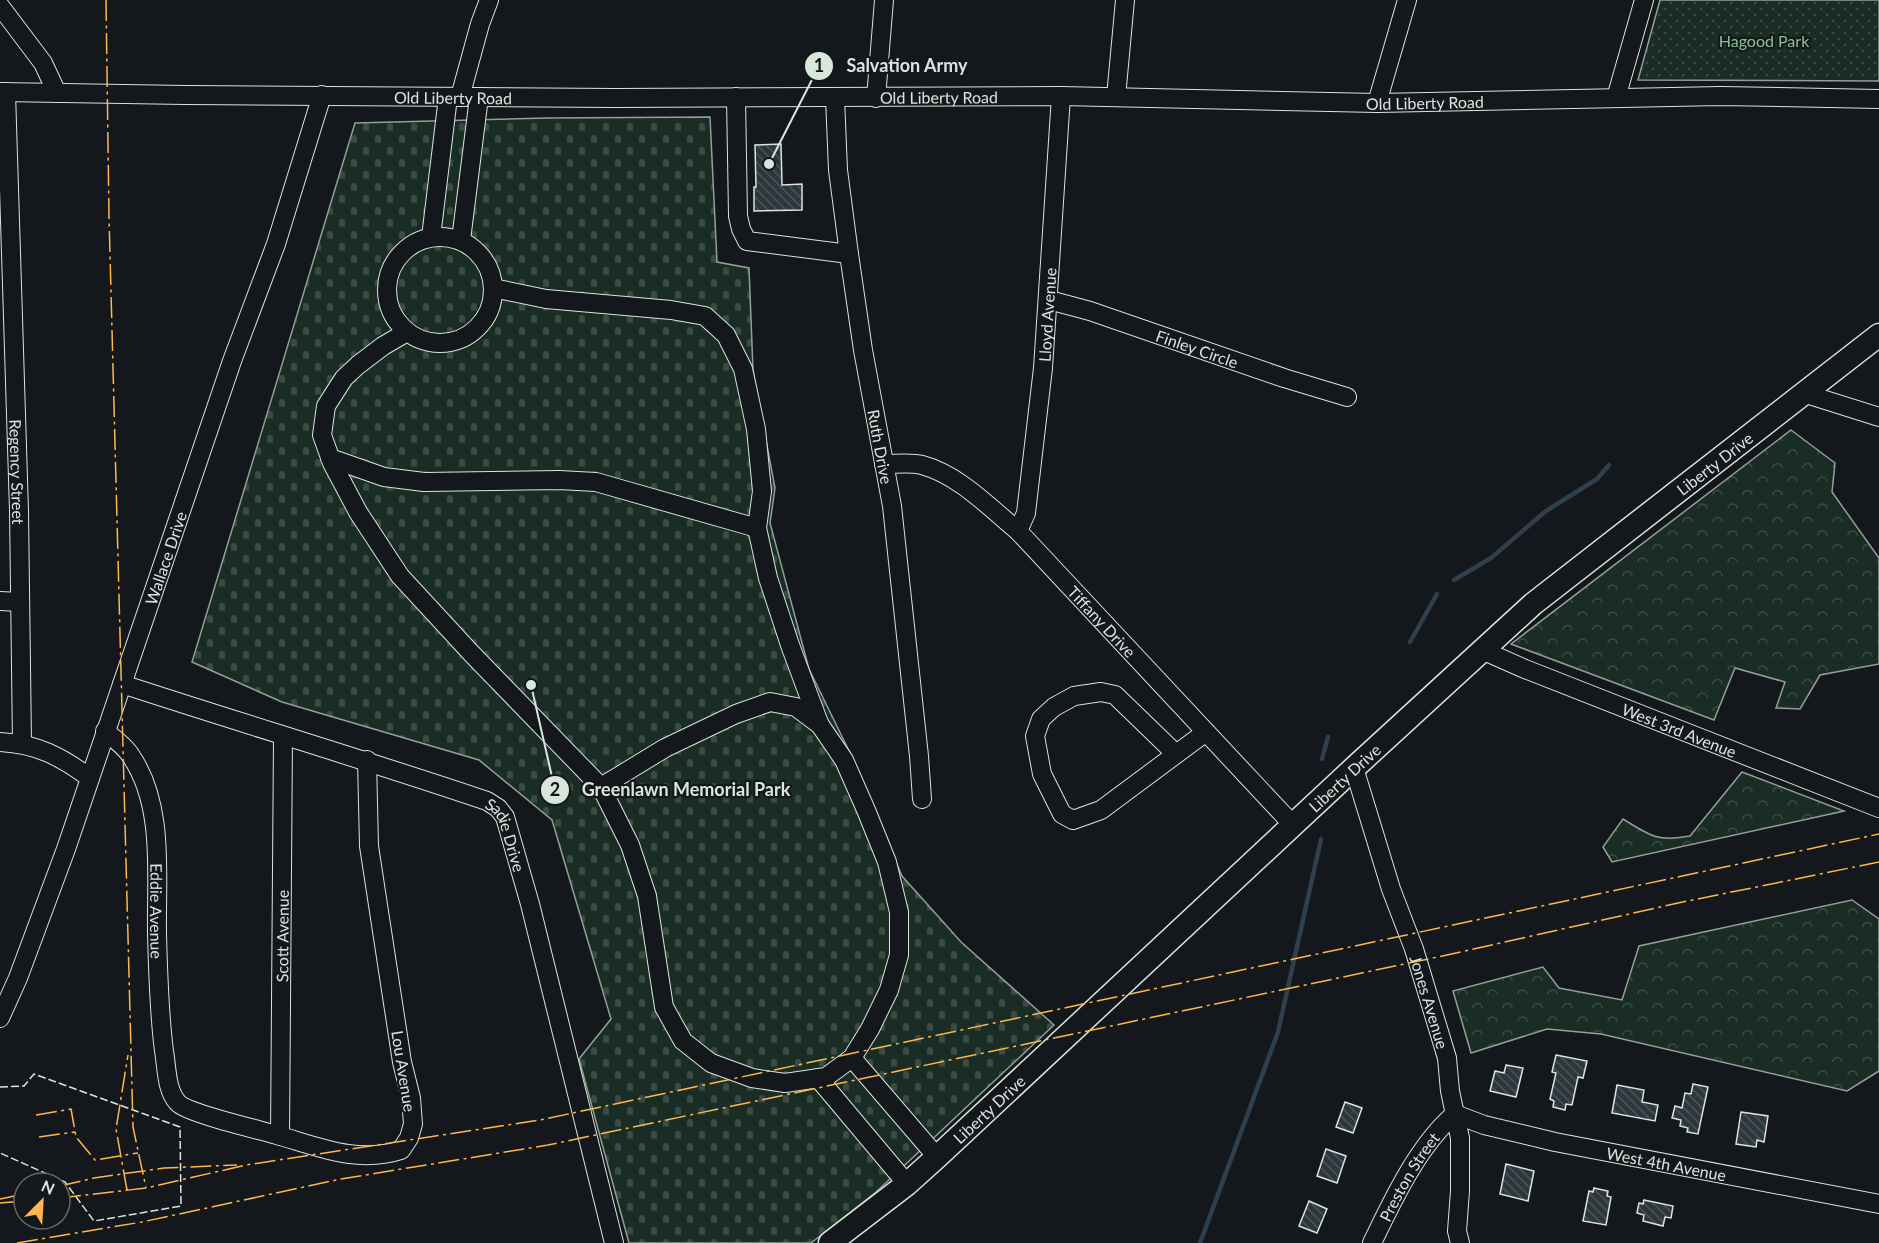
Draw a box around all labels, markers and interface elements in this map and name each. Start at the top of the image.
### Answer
park label: Hagood Park [1719,31,1810,50]
callout: Salvation Army [804,48,980,84]
text: 1 [814,54,824,76]
text: Salvation Army [846,54,968,76]
street label: Old Liberty Road [394,87,512,107]
street label: Old Liberty Road [880,87,998,106]
street label: Old Liberty Road [1366,91,1484,113]
street label: Lloyd Avenue [1034,267,1059,363]
street label: Finley Circle [1154,325,1241,371]
street label: Ruth Drive [865,408,897,485]
street label: Regency Street [7,419,29,525]
street label: Liberty Drive [1672,428,1756,499]
street label: Wallace Drive [140,509,190,607]
street label: Tiffany Drive [1064,582,1140,661]
street label: West 3rd Avenue [1620,699,1739,761]
street label: Liberty Drive [1304,739,1384,815]
callout: Greenlawn Memorial Park [540,772,802,808]
text: 2 [550,778,560,800]
text: Greenlawn Memorial Park [582,778,791,800]
street label: Sadie Drive [482,793,530,874]
street label: Eddie Avenue [147,863,167,959]
street label: Scott Avenue [272,890,291,982]
street label: Jones Avenue [1407,953,1453,1051]
street label: Lou Avenue [388,1029,420,1113]
street label: Liberty Drive [949,1071,1028,1147]
street label: Preston Street [1375,1128,1443,1224]
street label: West 4th Avenue [1605,1143,1728,1184]
north arrow [12,1171,72,1231]
text: N [39,1176,58,1198]

